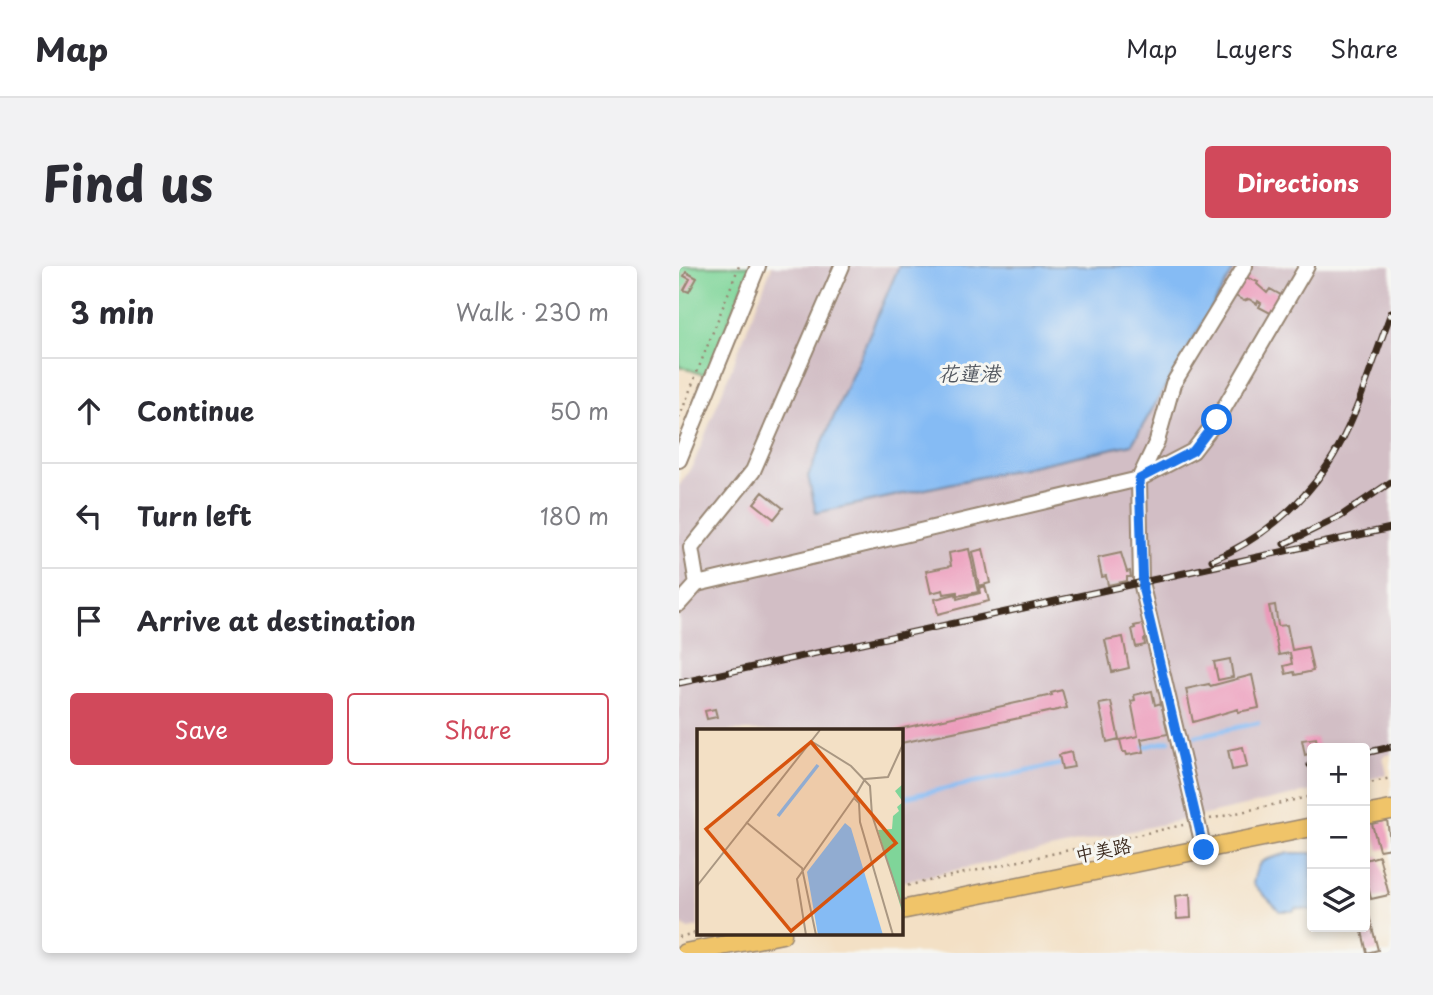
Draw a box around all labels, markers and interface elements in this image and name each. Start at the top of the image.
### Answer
text: Map [35,23,108,73]
text: Map [1126,30,1177,66]
text: Layers [1215,30,1292,66]
text: Share [1330,30,1398,66]
text: Find us [42,145,213,219]
button: Directions [1205,146,1391,218]
text: 3 min [70,289,155,334]
text: Walk · 230 m [456,294,609,329]
water label: 花蓮港 [938,356,1002,388]
text: Continue [137,391,254,430]
icon: ahead [70,392,108,430]
text: 50 m [549,393,609,428]
route start [1201,404,1232,435]
text: Turn left [137,496,252,535]
icon: left [70,497,108,535]
text: 180 m [540,498,609,533]
text: Arrive at destination [137,601,416,640]
icon: arrive [70,602,108,640]
button: Save [70,693,333,765]
button: Share [347,693,609,765]
inset map [697,729,903,936]
map controls [1307,743,1370,932]
button: + [1307,743,1370,806]
button: − [1307,806,1370,869]
street label: 中美路 [1072,830,1134,868]
route end [1188,834,1219,865]
button: layers [1307,869,1370,932]

